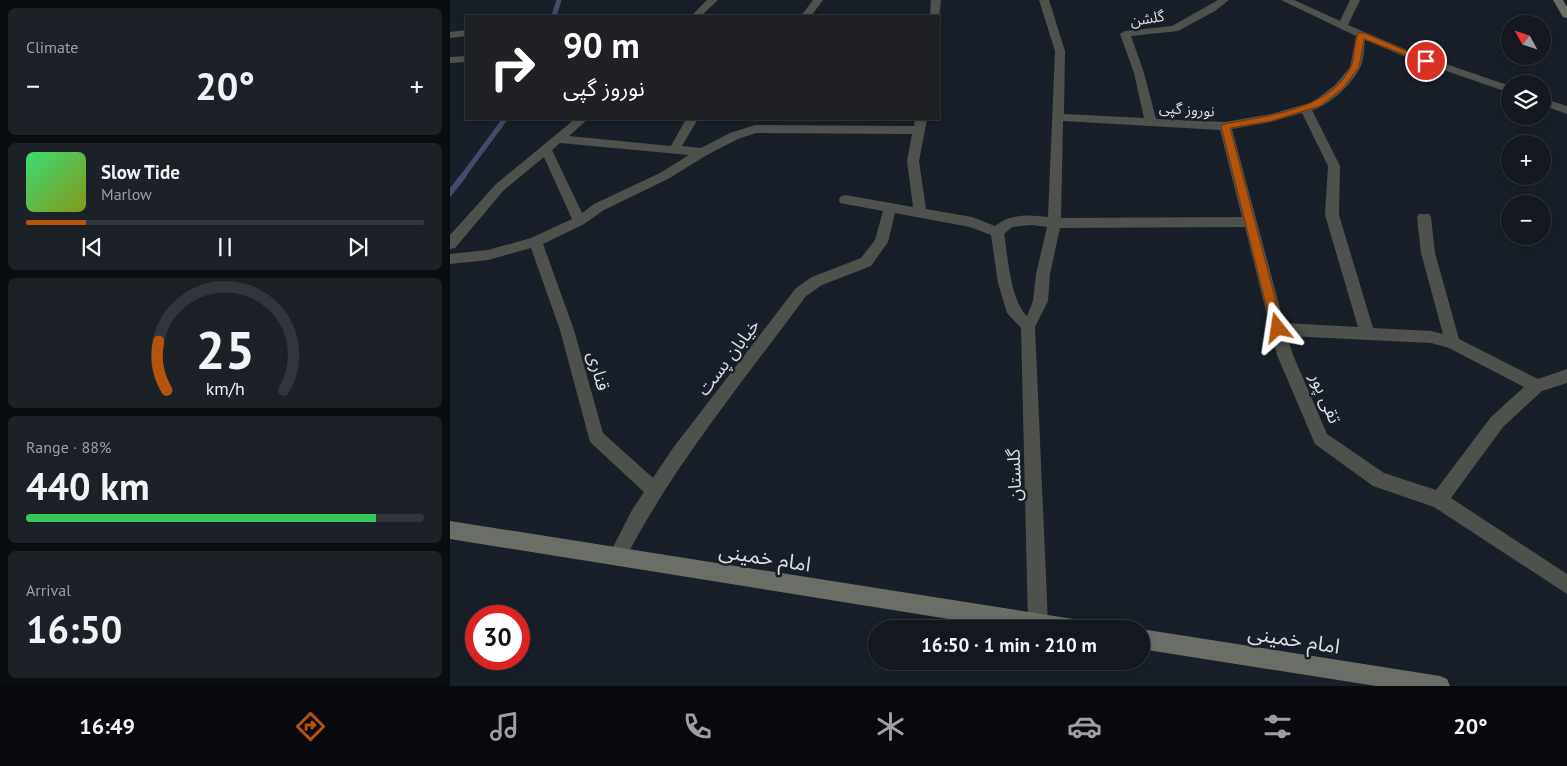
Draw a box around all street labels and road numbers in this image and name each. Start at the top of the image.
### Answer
street label: گلشن [1129,6,1166,30]
street label: نوروز گپی [1158,98,1215,122]
street label: خیابان پست [692,314,764,400]
street label: قناری [583,349,615,393]
street label: تقی پور [1305,368,1347,427]
street label: گلستان [1002,448,1026,502]
street label: امام خمینی [717,536,813,581]
street label: امام خمینی [1246,618,1342,663]

